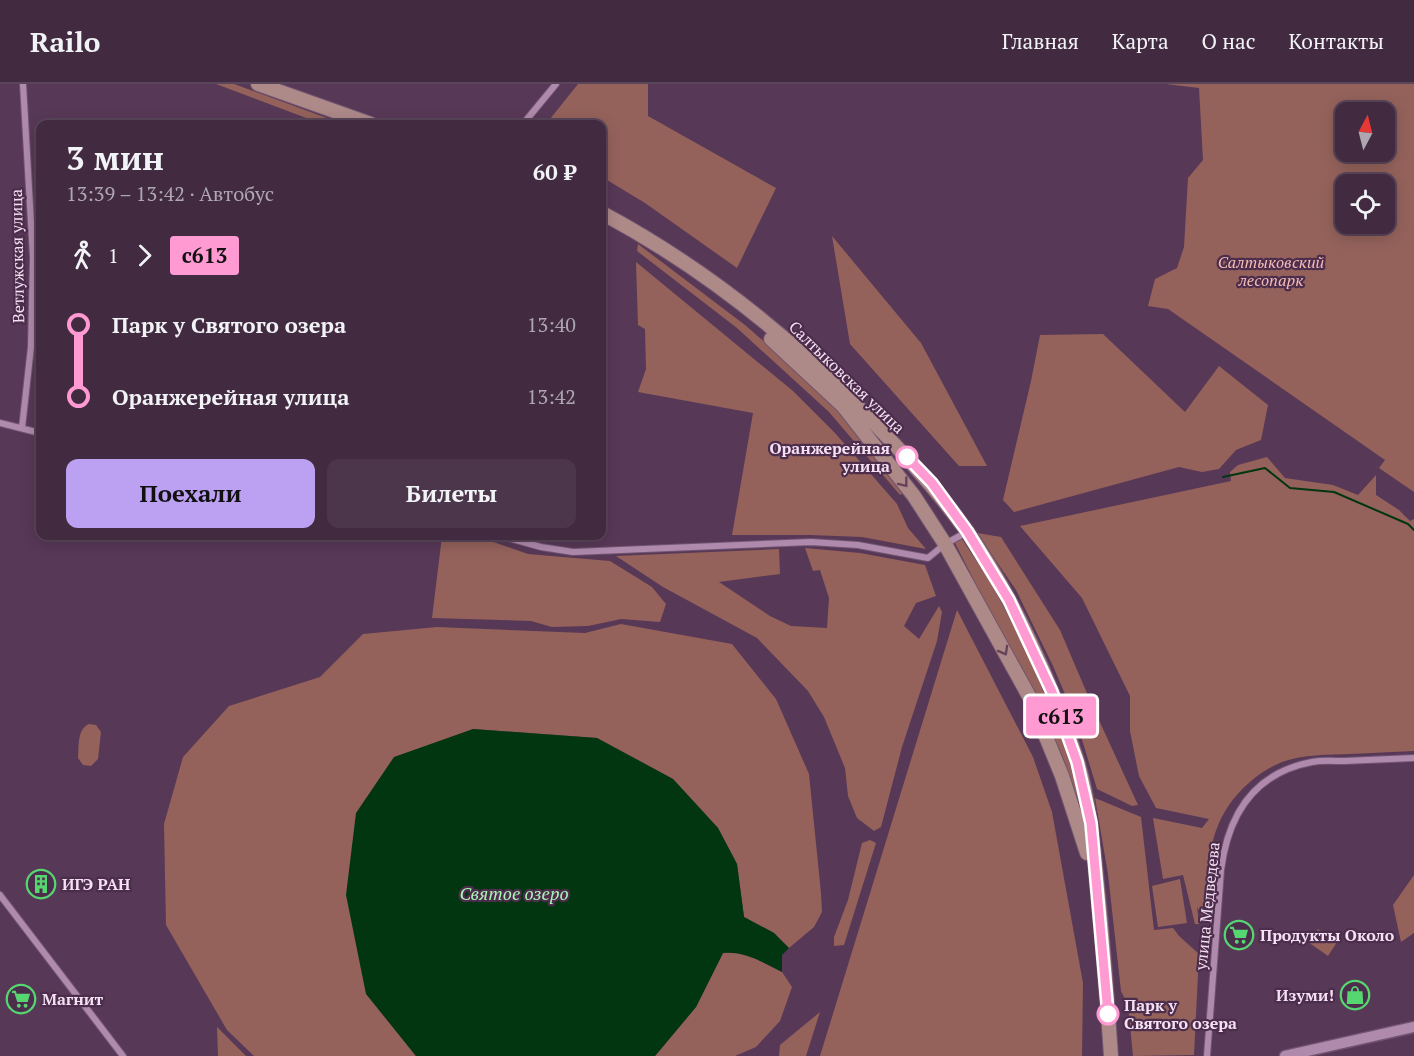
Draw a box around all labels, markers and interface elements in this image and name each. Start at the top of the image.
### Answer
text: Railo [30,23,100,60]
text: Главная [1002,27,1079,55]
text: Карта [1112,27,1169,55]
text: О нас [1202,27,1255,55]
text: Контакты [1288,27,1384,55]
north arrow [1335,102,1395,162]
map controls [1335,102,1395,234]
text: 3 мин [66,136,164,179]
text: 60 ₽ [533,157,576,186]
button: locate [1335,174,1395,234]
text: 13:39 – 13:42 · Автобус [66,180,274,207]
street label: Ветлужская улица [5,189,29,323]
icon: walk [66,239,99,272]
icon: forward [128,239,161,272]
text: с613 [182,241,227,269]
text: 1 [108,242,119,269]
park label: Салтыковский лесопарк [1218,251,1325,291]
text: Парк у Святого озера [112,310,346,339]
text: 13:40 [527,311,576,338]
street label: Салтыковская улица [784,316,910,438]
text: Оранжерейная улица [112,382,349,411]
text: 13:42 [527,383,576,410]
place label: Оранжерейная улица [770,437,890,477]
marker: Оранжерейная улица [896,446,918,468]
button: Поехали [66,459,315,528]
button: Билеты [327,459,576,528]
one-way arrow [897,476,908,487]
one-way arrow [997,644,1008,655]
line badge: с613 [1019,696,1103,736]
text: с613 [1038,702,1084,730]
street label: улица Медведева [1189,841,1225,972]
building icon: ИГЭ РАН [25,868,57,900]
place label: ИГЭ РАН [62,873,130,895]
water label: Святое озеро [459,881,569,905]
supermarket icon: Продукты Около [1223,919,1255,951]
place label: Продукты Около [1260,924,1395,946]
shop icon: Изуми! [1339,979,1371,1011]
supermarket icon: Магнит [5,983,37,1015]
place label: Изуми! [1276,984,1334,1006]
place label: Магнит [42,988,104,1010]
place label: Парк у Святого озера [1124,994,1237,1034]
marker: Парк у Святого озера [1097,1003,1119,1025]

